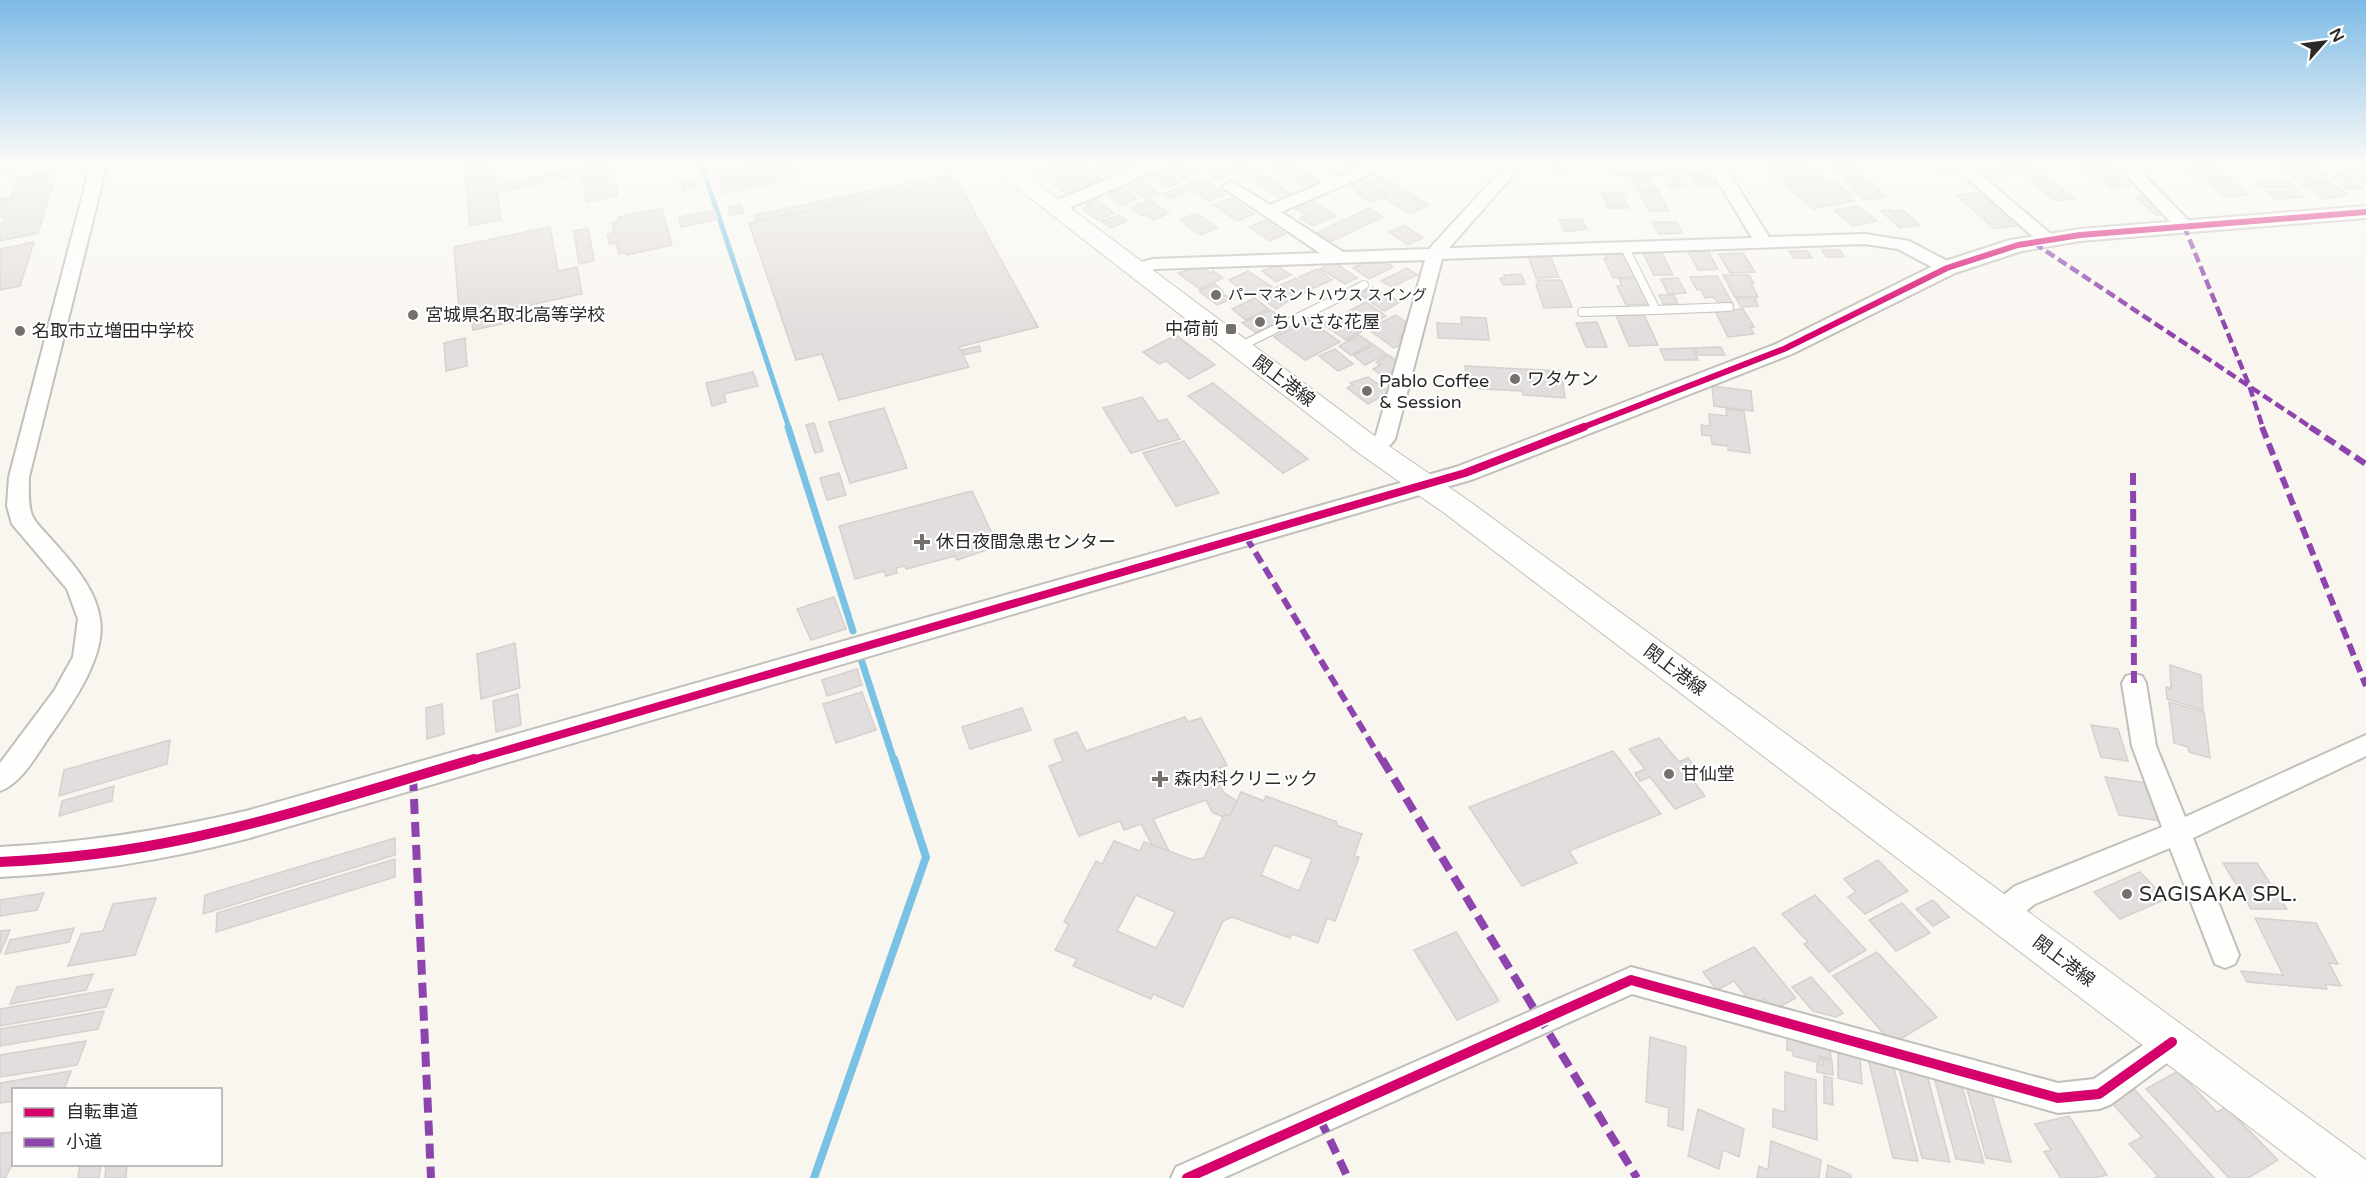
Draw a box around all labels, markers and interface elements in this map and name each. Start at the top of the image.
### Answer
north arrow [2294,12,2354,72]
text: N [2325,25,2348,46]
place label: パーマネントハウス スイング [1228,286,1427,304]
marker: パーマネントハウス スイング [1209,288,1223,302]
place label: 宮城県名取北高等学校 [425,304,605,326]
marker: 宮城県名取北高等学校 [406,308,420,322]
place label: ちいさな花屋 [1272,311,1380,333]
marker: ちいさな花屋 [1253,315,1267,329]
place label: 中荷前 [1165,318,1219,340]
place label: 名取市立増田中学校 [32,320,194,342]
marker: 中荷前 [1224,322,1238,336]
marker: 名取市立増田中学校 [13,324,27,338]
street label: 閖上港線 [1249,351,1319,411]
place label: ワタケン [1527,368,1598,390]
place label: Pablo Coffee & Session [1379,370,1489,413]
marker: ワタケン [1508,372,1522,386]
marker: Pablo Coffee & Session [1360,384,1374,398]
place label: 休日夜間急患センター [936,531,1116,553]
marker: 休日夜間急患センター [913,533,931,551]
street label: 閖上港線 [1640,640,1710,700]
place label: 甘仙堂 [1681,763,1735,785]
marker: 甘仙堂 [1662,767,1676,781]
place label: 森内科クリニック [1174,768,1318,790]
marker: 森内科クリニック [1151,770,1169,788]
place label: SAGISAKA SPL. [2139,882,2297,907]
marker: SAGISAKA SPL. [2120,887,2134,901]
street label: 閖上港線 [2029,931,2099,991]
legend [12,1088,222,1166]
text: 自転車道 [66,1101,138,1123]
text: 小道 [66,1131,102,1153]

